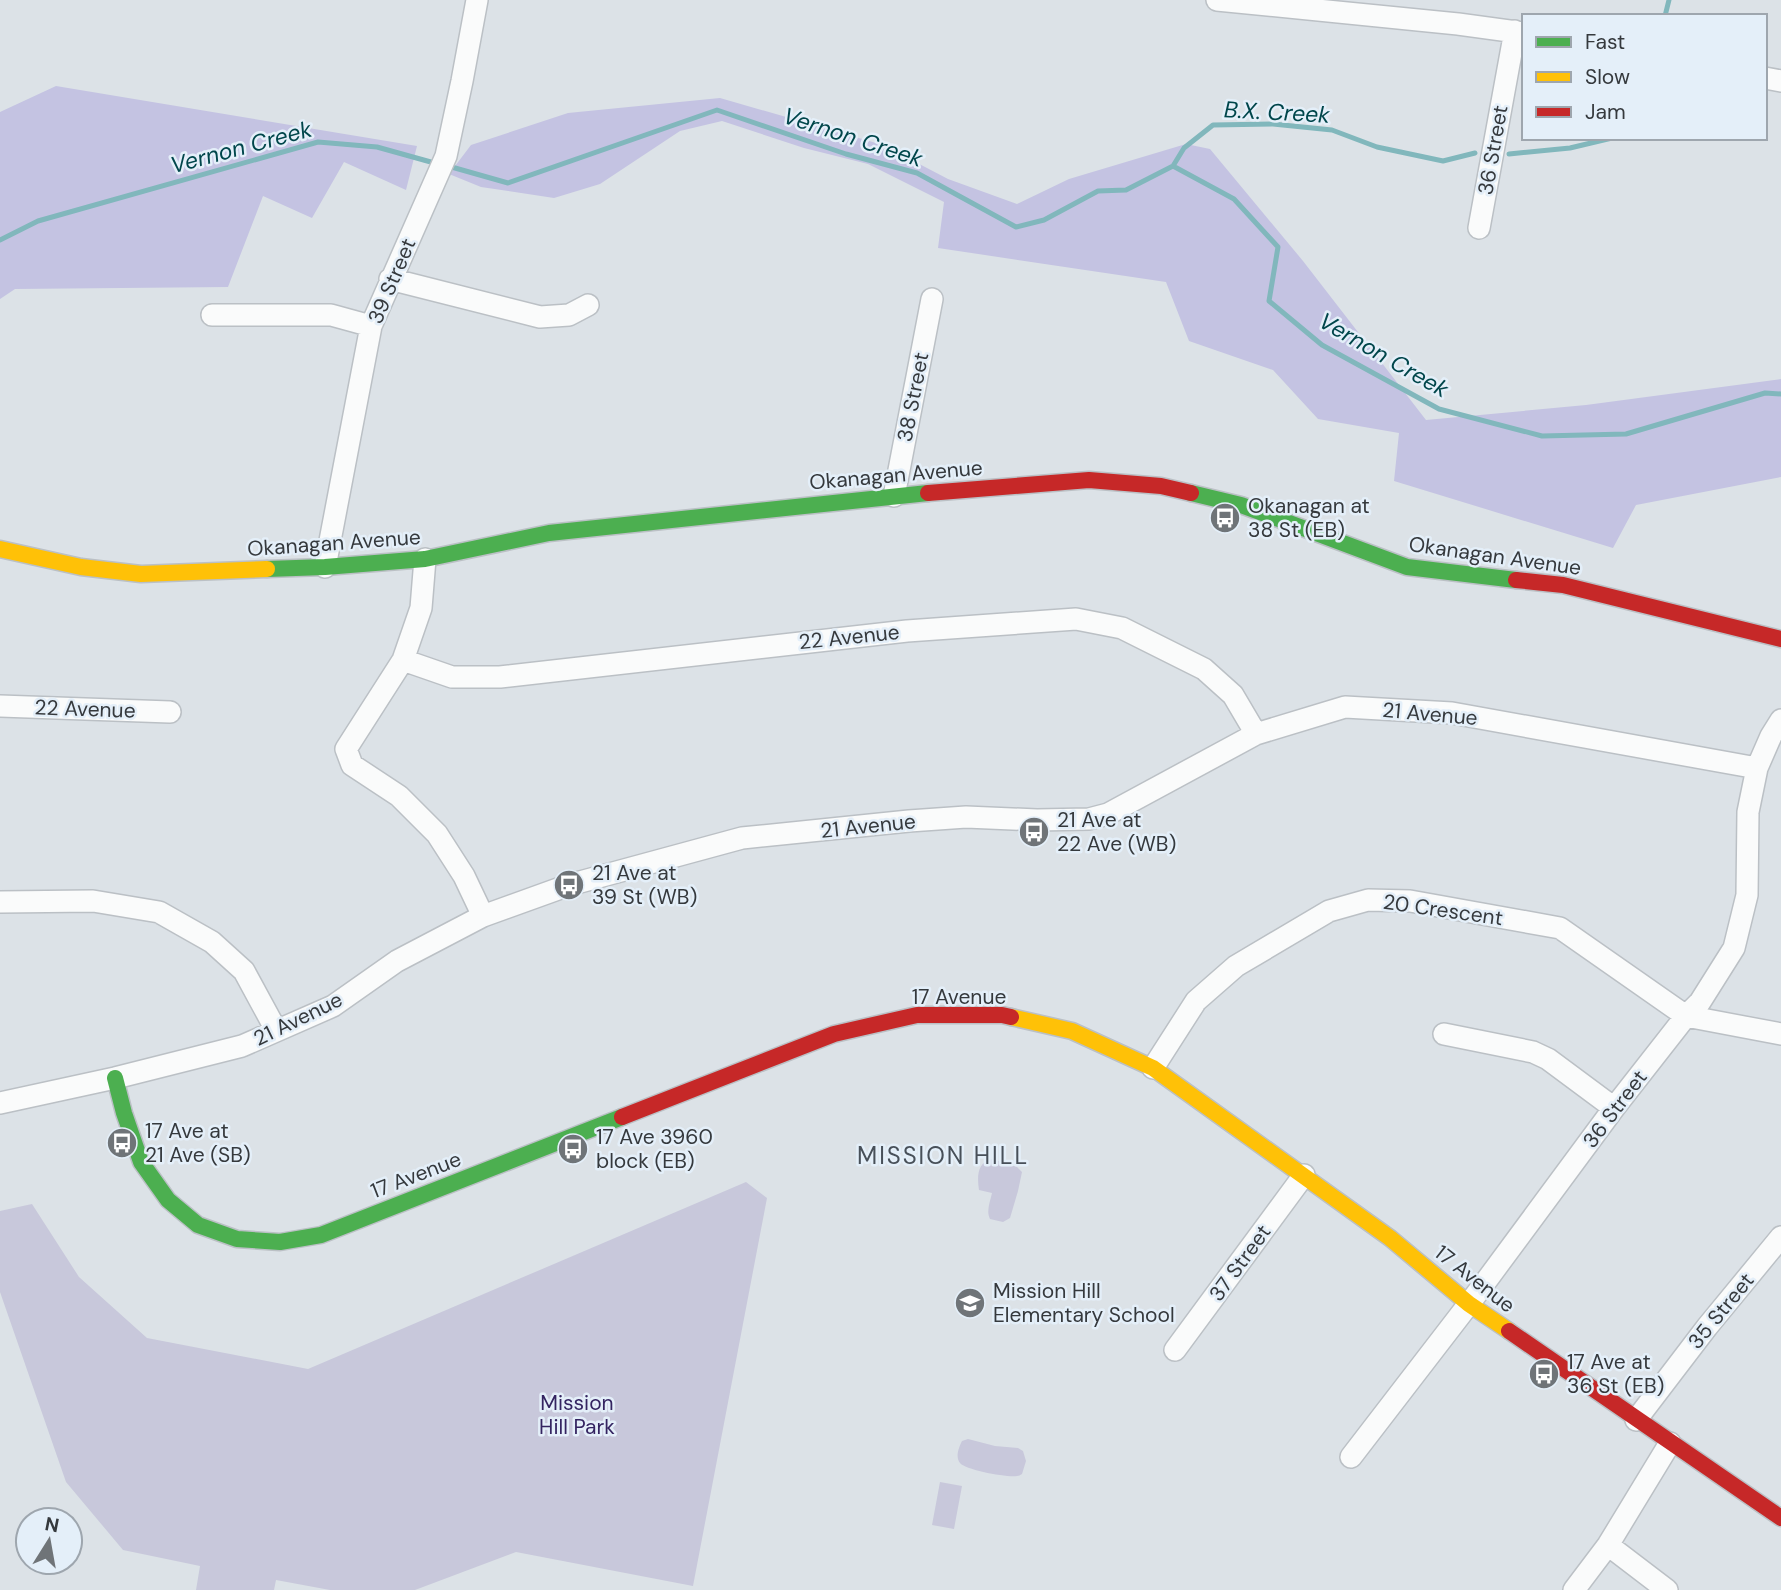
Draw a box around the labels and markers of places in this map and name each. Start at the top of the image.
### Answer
place label: Okanagan at 38 St (EB) [1248,492,1370,544]
bus stop icon: Okanagan at 38 St (EB) [1208,501,1242,535]
place label: 21 Ave at 22 Ave (WB) [1057,806,1176,858]
bus stop icon: 21 Ave at 22 Ave (WB) [1017,815,1051,849]
place label: 21 Ave at 39 St (WB) [592,859,697,911]
bus stop icon: 21 Ave at 39 St (WB) [552,868,586,902]
place label: 17 Ave at 21 Ave (SB) [145,1117,251,1169]
place label: 17 Ave 3960 block (EB) [596,1123,713,1175]
bus stop icon: 17 Ave at 21 Ave (SB) [105,1126,139,1160]
bus stop icon: 17 Ave 3960 block (EB) [556,1132,590,1166]
place label: Mission Hill Elementary School [993,1277,1175,1329]
school or university icon: Mission Hill Elementary School [953,1286,987,1320]
place label: 17 Ave at 36 St (EB) [1567,1348,1664,1400]
bus stop icon: 17 Ave at 36 St (EB) [1527,1357,1561,1391]

